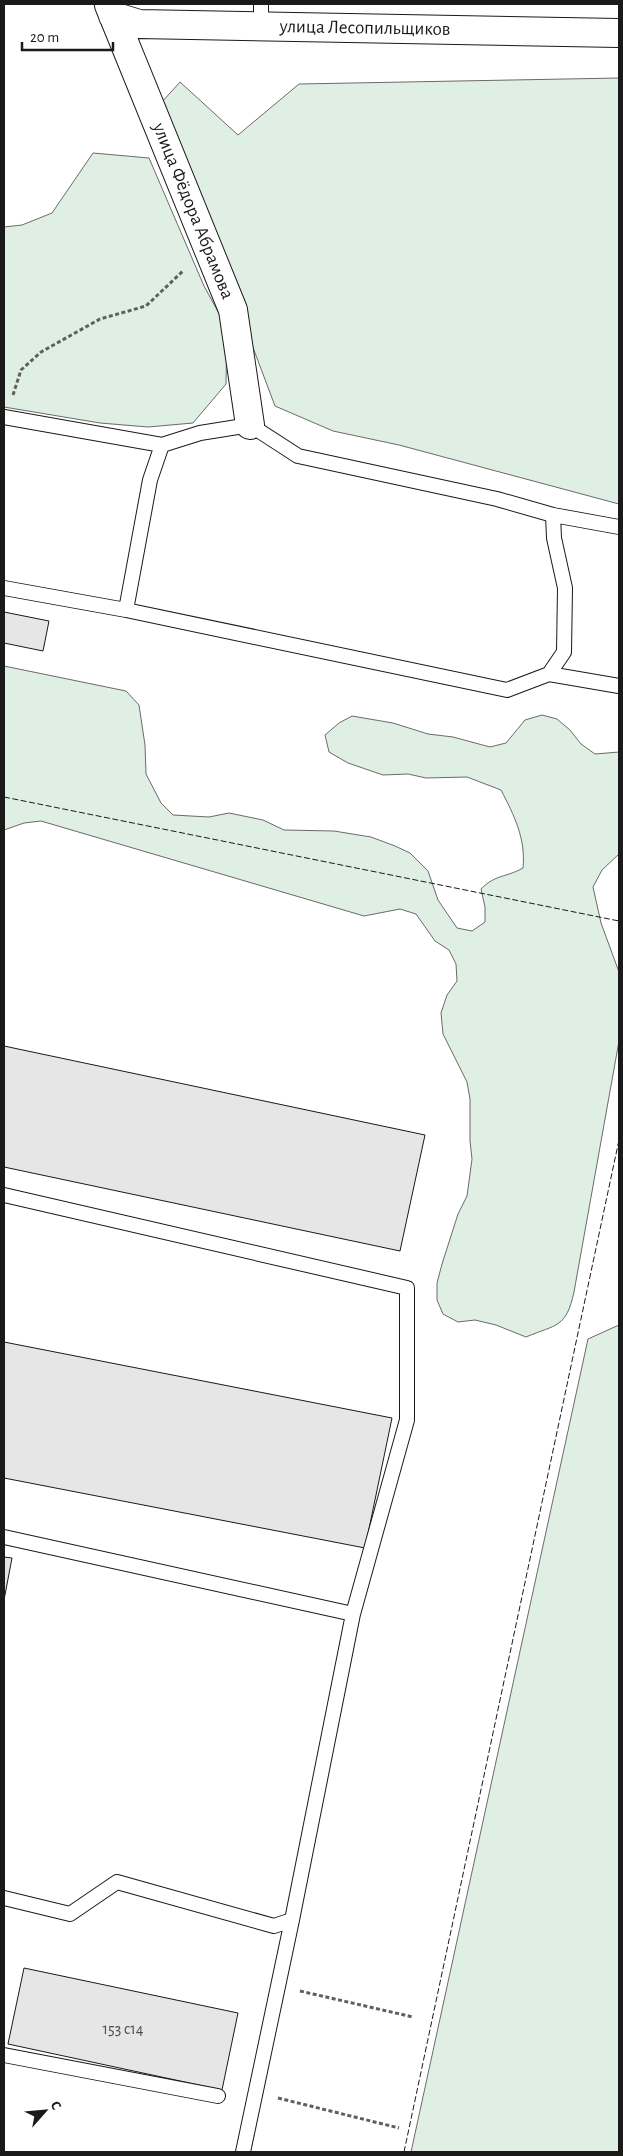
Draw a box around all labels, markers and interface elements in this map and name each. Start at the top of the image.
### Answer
street label: улица Лесопильщиков [278,17,451,39]
scale bar [22,20,114,52]
text: 20 m [30,30,59,45]
street label: улица Фёдора Абрамова [149,119,237,302]
house number: 153 с14 [102,2021,144,2037]
north arrow [20,2086,70,2136]
text: С [48,2099,64,2112]

